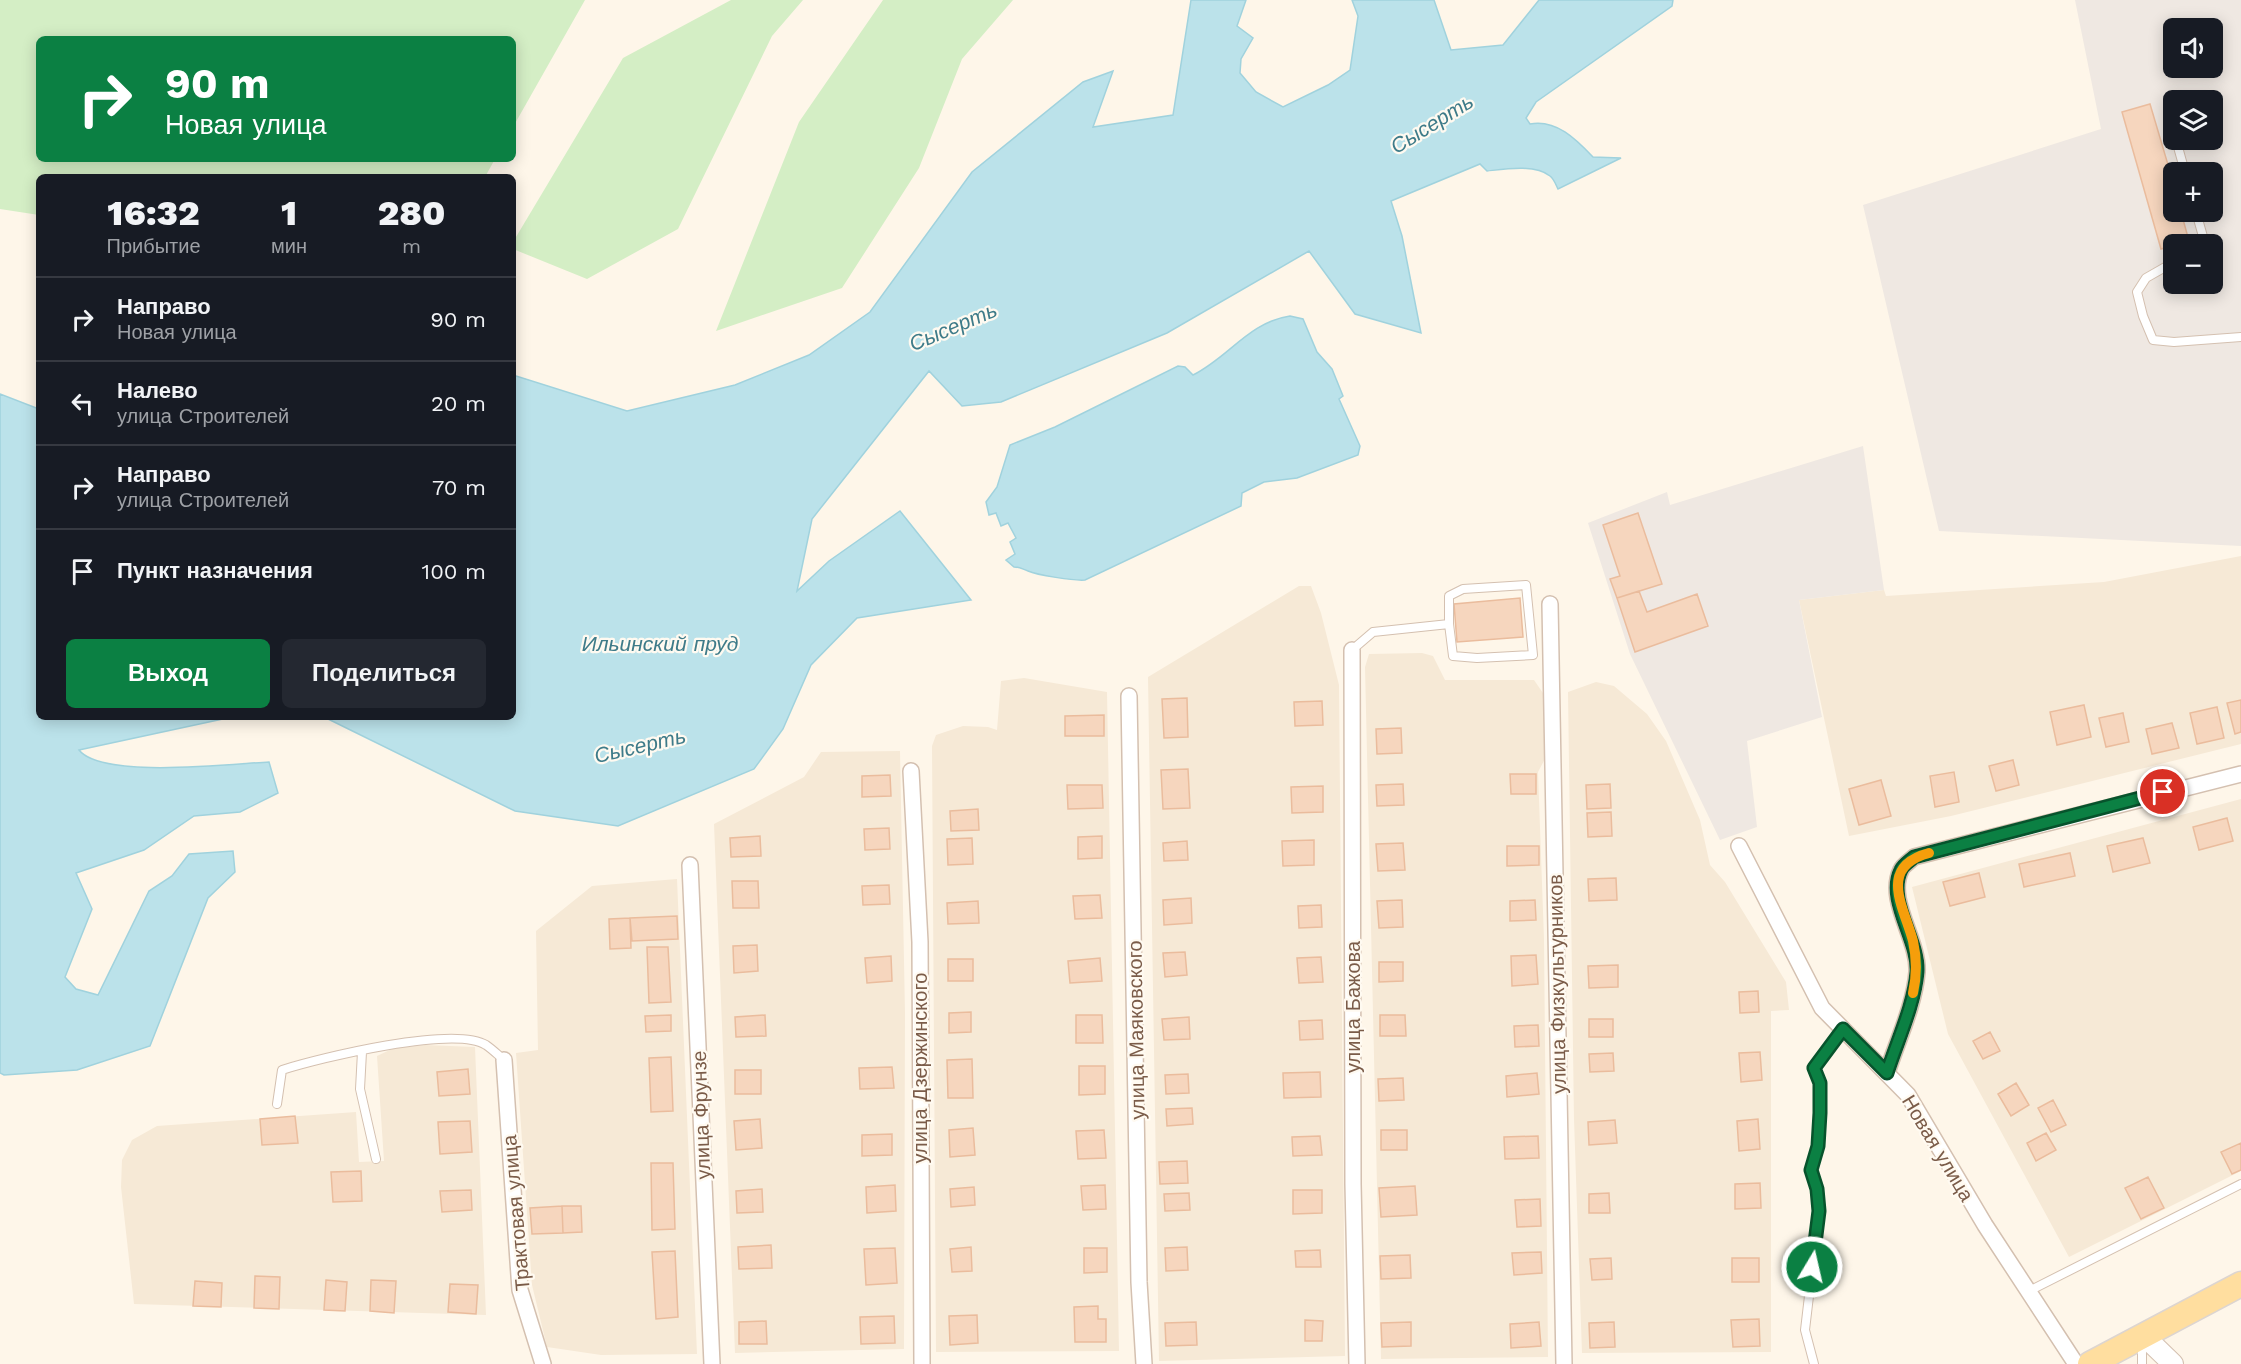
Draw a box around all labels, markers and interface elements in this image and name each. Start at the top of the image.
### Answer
map controls [2163,18,2223,294]
button: sound [2163,18,2223,78]
text: 90 m [165,59,269,108]
icon: right [66,60,144,138]
water label: Сысерть [1386,88,1478,159]
button: layers [2163,90,2223,150]
text: Новая улица [165,109,327,141]
button: + [2163,162,2223,222]
text: 16:32 [107,192,200,234]
text: 1 [281,192,297,234]
text: 280 [378,192,445,234]
text: Прибытие [107,234,201,258]
text: мин [271,234,307,258]
text: m [402,234,421,258]
button: − [2163,234,2223,294]
text: Направо [117,294,211,319]
water label: Сысерть [905,297,1000,356]
icon: right [66,303,99,336]
text: 90 m [430,307,486,332]
text: Новая улица [117,320,237,344]
text: Налево [117,378,198,403]
icon: left [66,387,99,420]
text: 20 m [431,391,486,416]
text: улица Строителей [117,404,289,428]
text: Направо [117,462,211,487]
icon: right [66,471,99,504]
text: 70 m [432,475,486,500]
text: улица Строителей [117,488,289,512]
icon: arrive [66,555,99,588]
text: Пункт назначения [117,558,313,583]
text: 100 m [422,559,486,584]
water label: Ильинский пруд [582,631,738,656]
button: Выход [66,639,270,708]
button: Поделиться [282,639,486,708]
water label: Сысерть [592,723,688,768]
pin [2137,766,2188,817]
icon: arrive [2146,775,2179,808]
street label: улица Физкультурников [1543,874,1571,1094]
street label: улица Маяковского [1122,940,1150,1120]
street label: улица Бажова [1341,940,1365,1073]
street label: улица Дзержинского [908,973,932,1163]
street label: улица Фрунзе [687,1050,715,1180]
street label: Новая улица [1897,1091,1980,1206]
street label: Трактовая улица [497,1133,535,1292]
position arrow [1780,1235,1844,1299]

